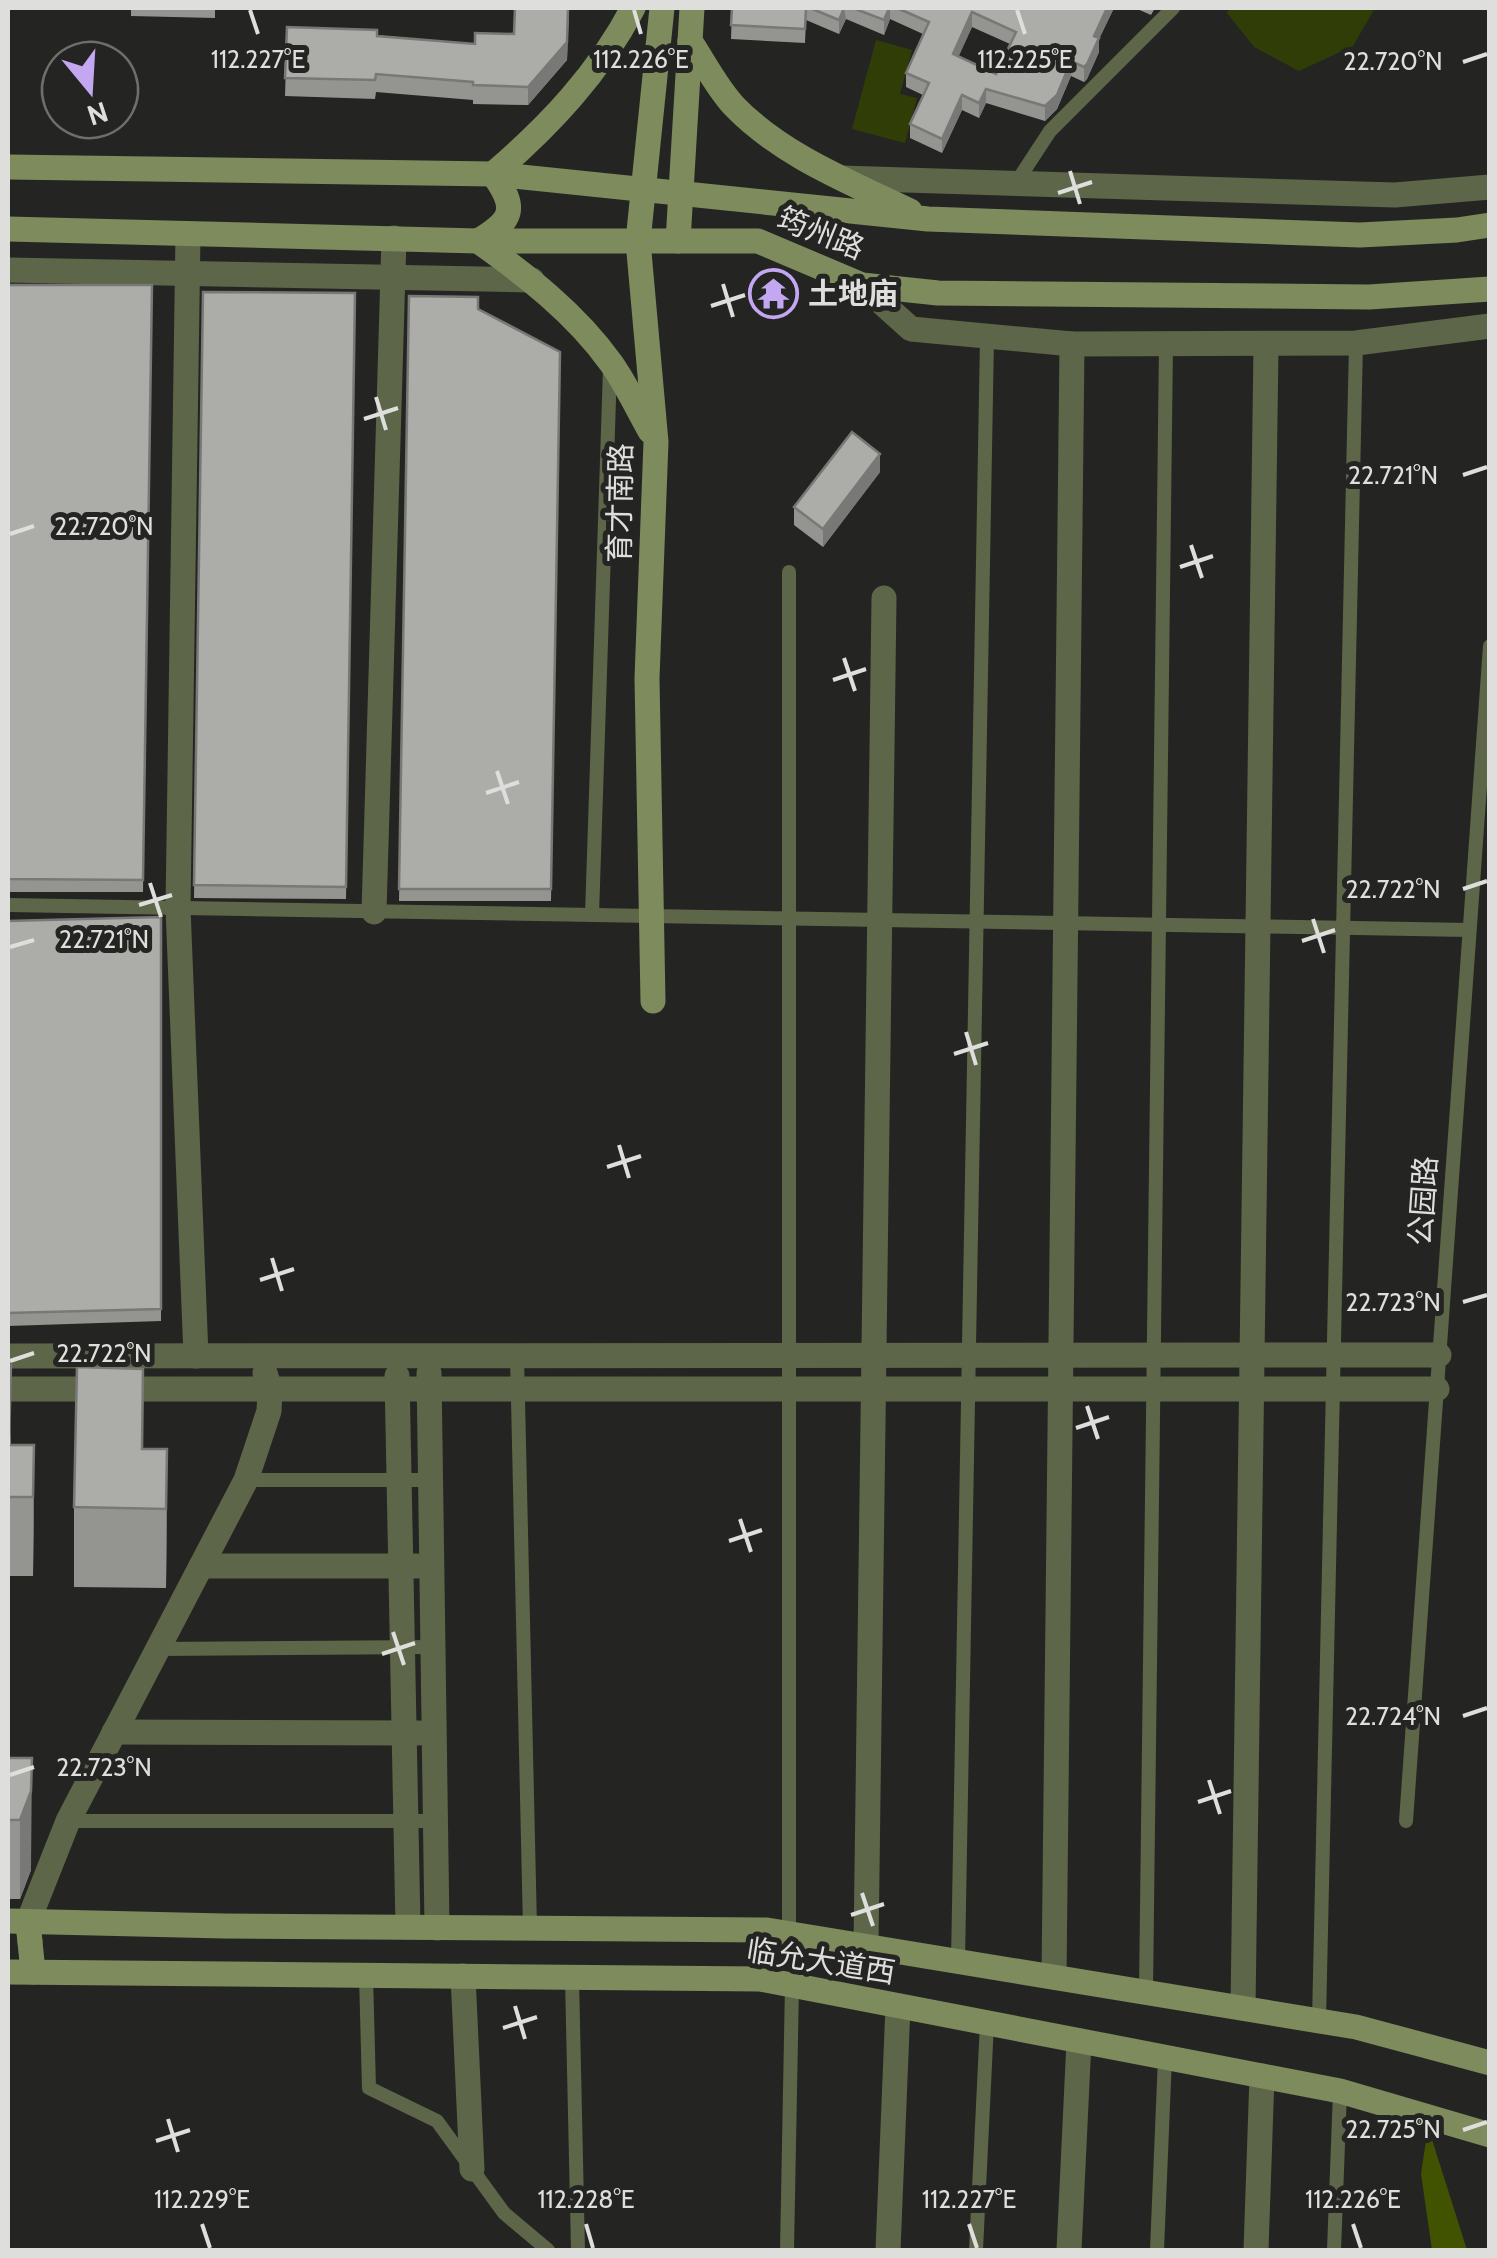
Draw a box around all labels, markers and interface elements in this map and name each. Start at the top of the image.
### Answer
north arrow [40,40,140,140]
text: 112.227°E [211,44,305,74]
text: 112.226°E [593,44,689,74]
text: 112.225°E [977,44,1073,74]
text: 22.720°N [1343,46,1443,76]
text: N [83,95,112,133]
street label: 筠州路 [772,199,870,267]
temple icon: 土地庙 [747,267,799,319]
place label: 土地庙 [808,275,898,312]
street label: 育才南路 [600,443,640,563]
text: 22.721°N [1348,460,1438,490]
text: 22.720°N [54,511,154,541]
text: 22.722°N [1345,874,1441,904]
text: 22.721°N [59,924,149,954]
street label: 公园路 [1401,1155,1445,1247]
text: 22.723°N [1345,1287,1441,1317]
text: 22.722°N [56,1338,152,1368]
text: 22.724°N [1345,1701,1441,1731]
text: 22.723°N [56,1752,152,1782]
street label: 临允大道西 [744,1931,898,1991]
text: 22.725°N [1345,2114,1441,2144]
text: 112.229°E [154,2184,250,2214]
text: 112.228°E [537,2184,635,2214]
text: 112.227°E [922,2184,1016,2214]
text: 112.226°E [1305,2184,1401,2214]

